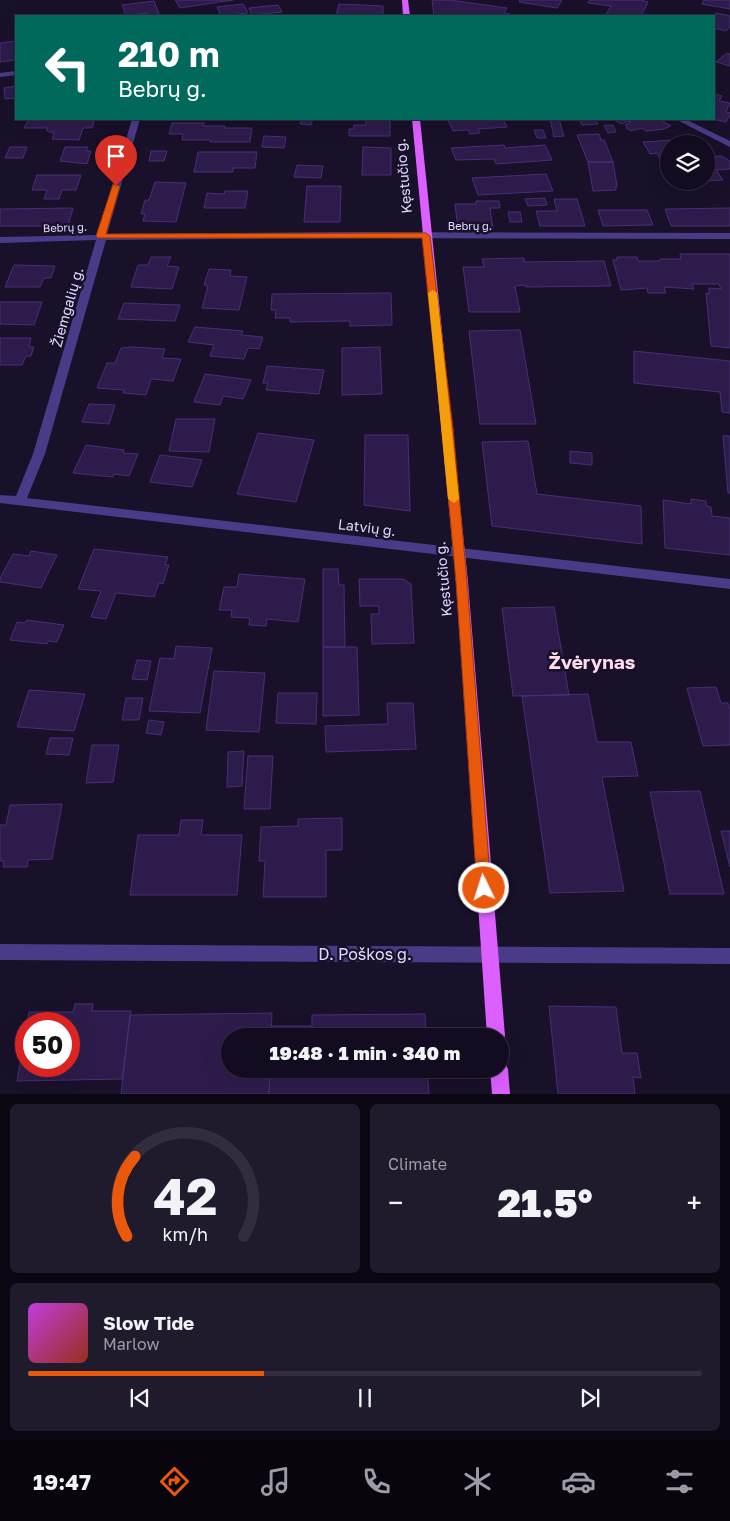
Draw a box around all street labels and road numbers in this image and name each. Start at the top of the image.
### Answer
street label: Kęstučio g. [391,138,415,214]
street label: Bebrų g. [448,219,492,232]
street label: Bebrų g. [43,220,87,234]
street label: Žiemgalių g. [48,265,86,349]
street label: Latvių g. [337,515,397,539]
street label: Kęstučio g. [431,541,455,617]
street label: D. Poškos g. [318,944,412,964]

